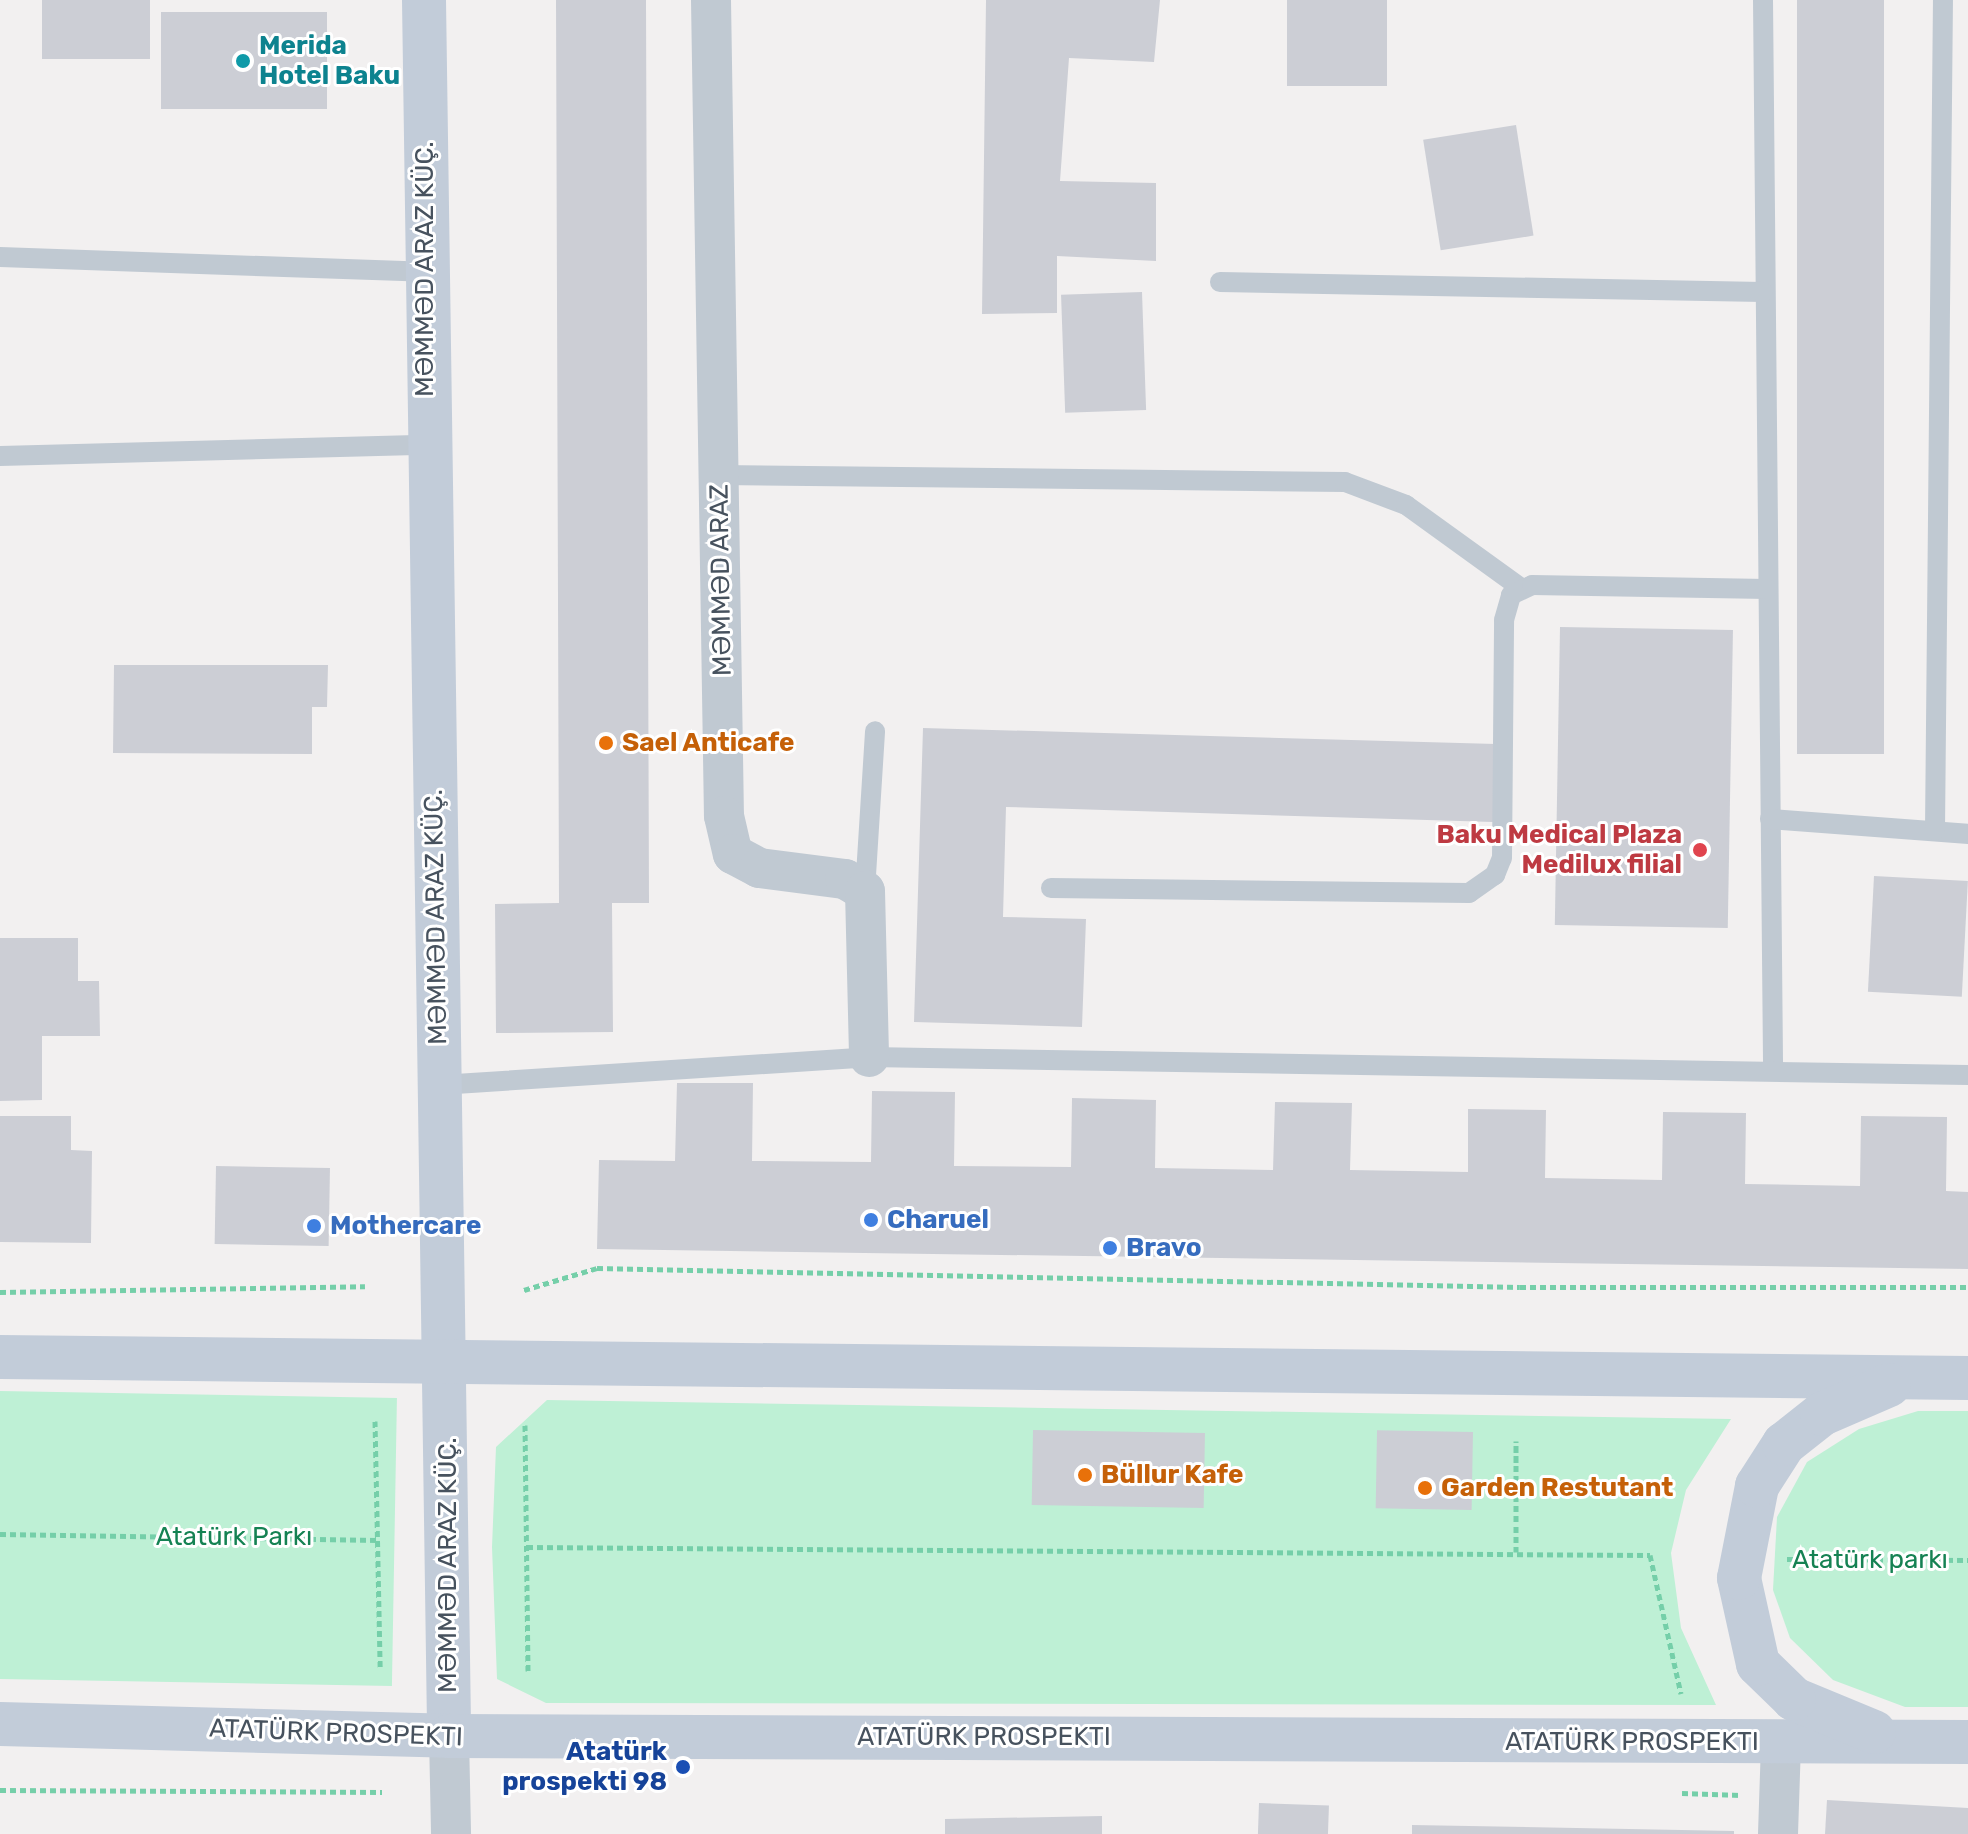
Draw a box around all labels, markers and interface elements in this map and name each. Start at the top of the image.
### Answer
place label: Merida Hotel Baku [259,30,400,92]
marker: Merida Hotel Baku [234,52,252,70]
street label: MƏMMƏD ARAZ KÜÇ. [409,141,441,397]
street label: MƏMMƏD ARAZ [704,483,738,677]
place label: Sael Anticafe [622,727,795,759]
marker: Sael Anticafe [597,734,615,752]
street label: MƏMMƏD ARAZ KÜÇ. [418,788,454,1046]
place label: Baku Medical Plaza Medilux filial [1436,819,1682,880]
marker: Baku Medical Plaza Medilux filial [1689,839,1711,861]
place label: Charuel [887,1204,989,1236]
place label: Mothercare [330,1210,481,1242]
marker: Charuel [862,1211,880,1229]
marker: Mothercare [305,1217,323,1235]
place label: Bravo [1126,1232,1202,1264]
marker: Bravo [1101,1239,1119,1257]
street label: MƏMMƏD ARAZ KÜÇ. [432,1437,464,1693]
place label: Büllur Kafe [1101,1459,1244,1491]
marker: Büllur Kafe [1076,1466,1094,1484]
place label: Garden Restutant [1441,1472,1673,1504]
marker: Garden Restutant [1416,1479,1434,1497]
park label: Atatürk Parkı [156,1521,312,1553]
park label: Atatürk parkı [1792,1544,1948,1576]
street label: ATATÜRK PROSPEKTI [208,1713,464,1753]
street label: ATATÜRK PROSPEKTI [857,1721,1111,1753]
street label: ATATÜRK PROSPEKTI [1505,1726,1759,1758]
place label: Atatürk prospekti 98 [502,1736,667,1798]
marker: Atatürk prospekti 98 [674,1758,692,1776]

